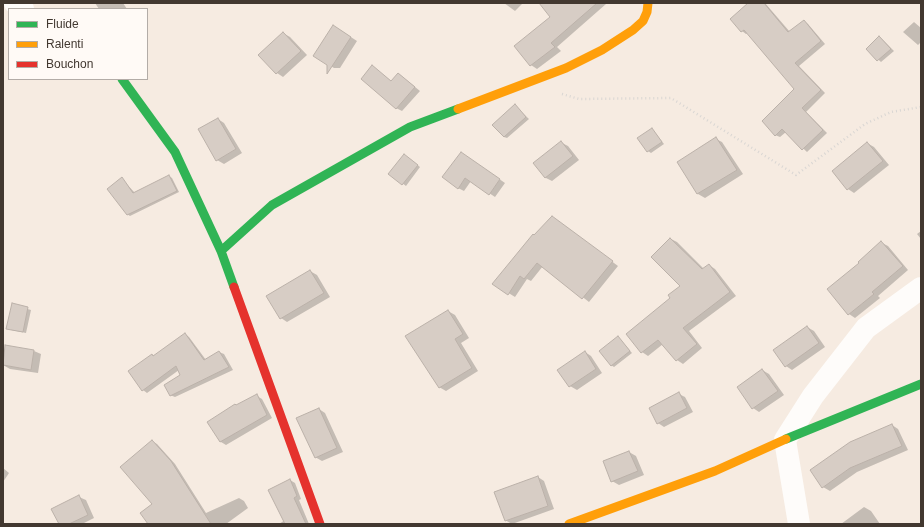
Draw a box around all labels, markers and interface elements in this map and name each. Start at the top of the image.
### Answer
legend [8,8,148,80]
text: Fluide [46,17,79,31]
text: Ralenti [46,37,83,51]
text: Bouchon [46,57,93,71]

